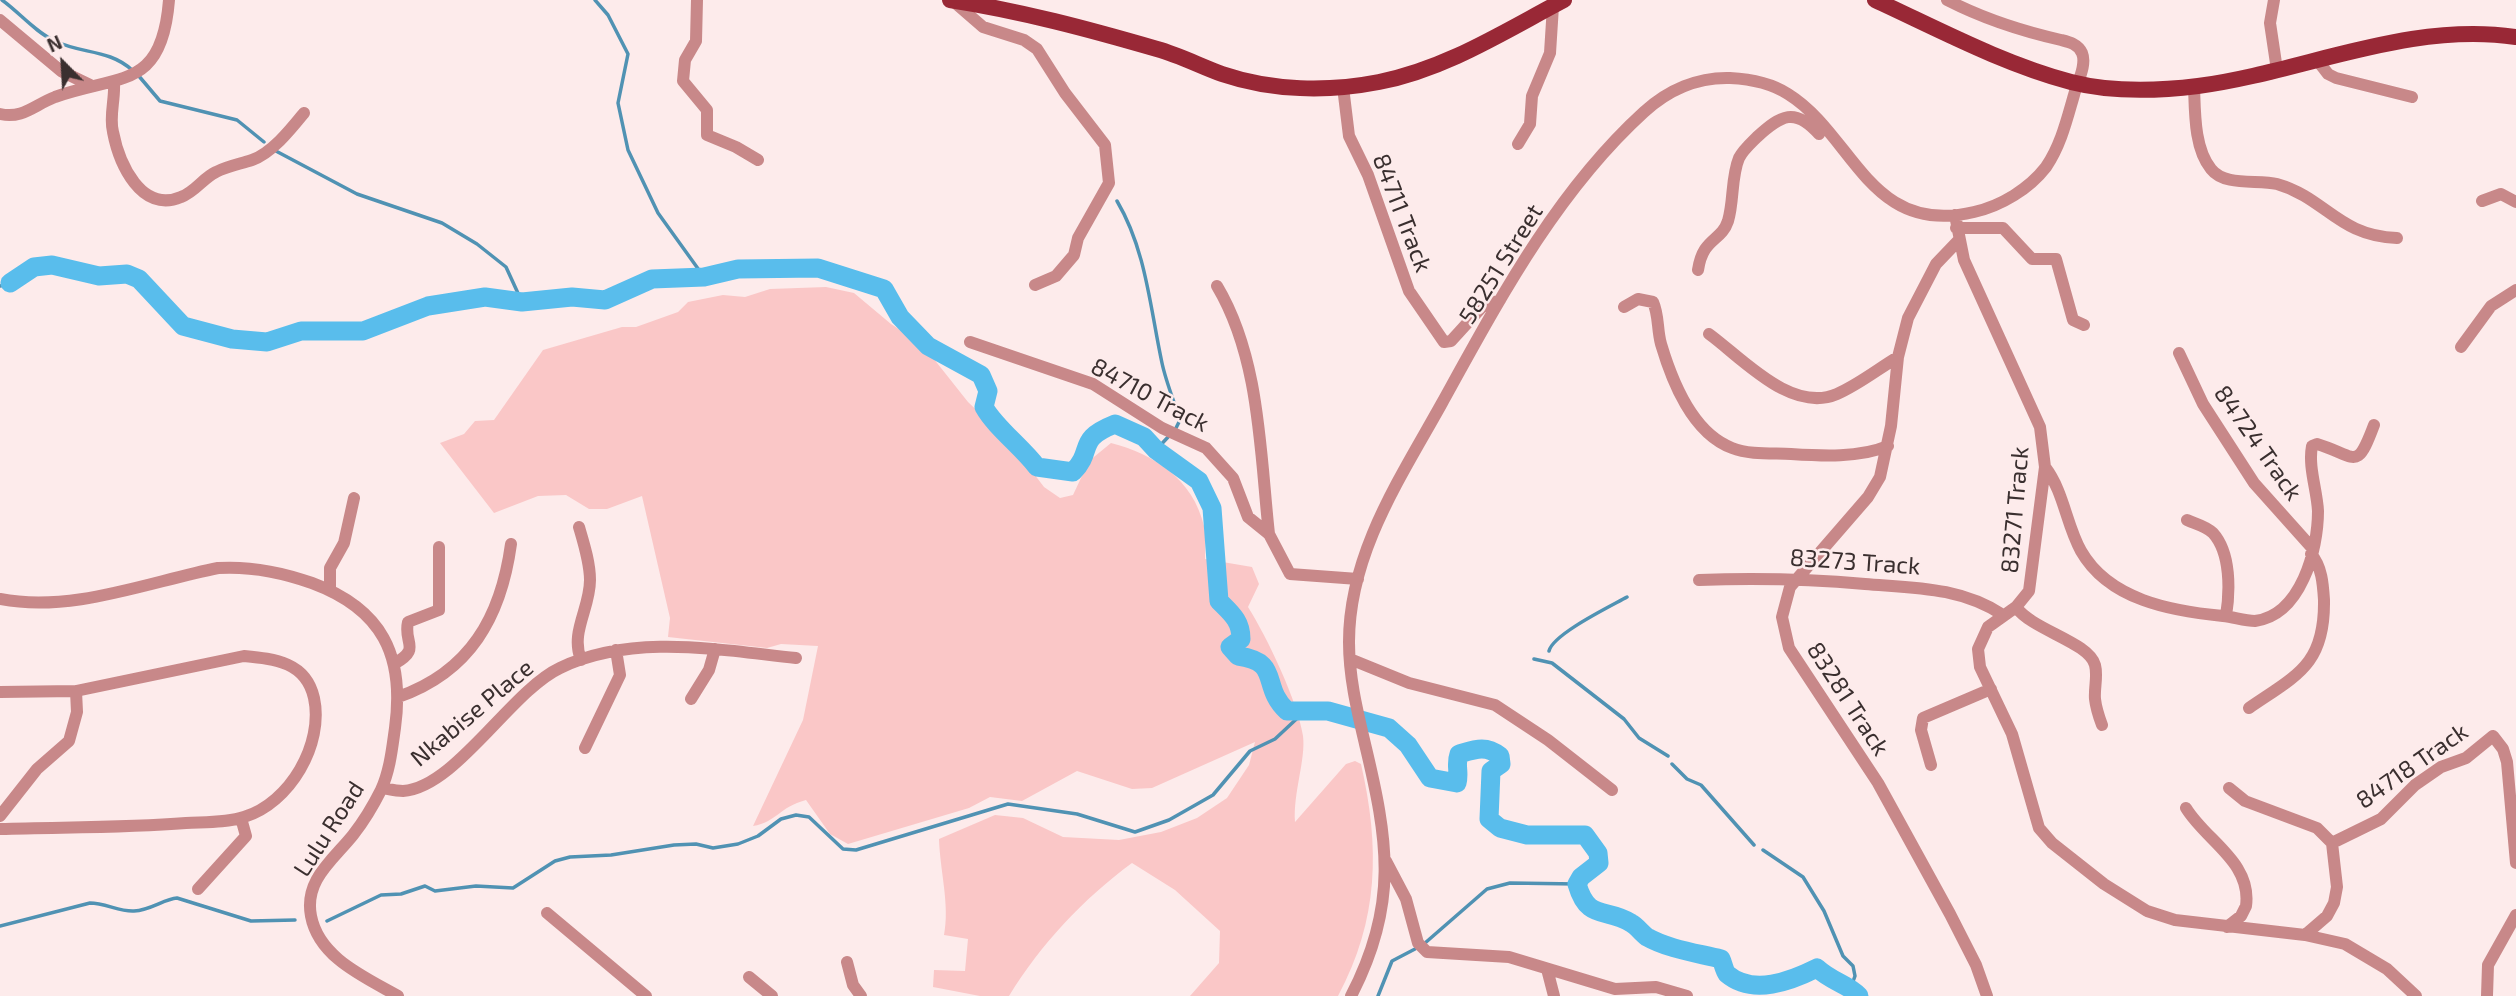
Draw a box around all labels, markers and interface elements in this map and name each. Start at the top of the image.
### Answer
north arrow [28,28,98,98]
text: N [43,30,65,57]
street label: 84711 Track [1366,150,1438,276]
street label: 58251 Street [1453,199,1549,329]
street label: 84710 Track [1086,352,1214,438]
street label: 84724 Track [2208,380,2308,506]
street label: 83271 Track [1995,445,2035,575]
street label: 83273 Track [1789,543,1921,581]
street label: 83281 Track [1801,637,1895,761]
street label: Nkabise Place [405,653,539,773]
street label: 84718 Track [2351,717,2473,815]
street label: Lulu Road [288,776,370,882]

